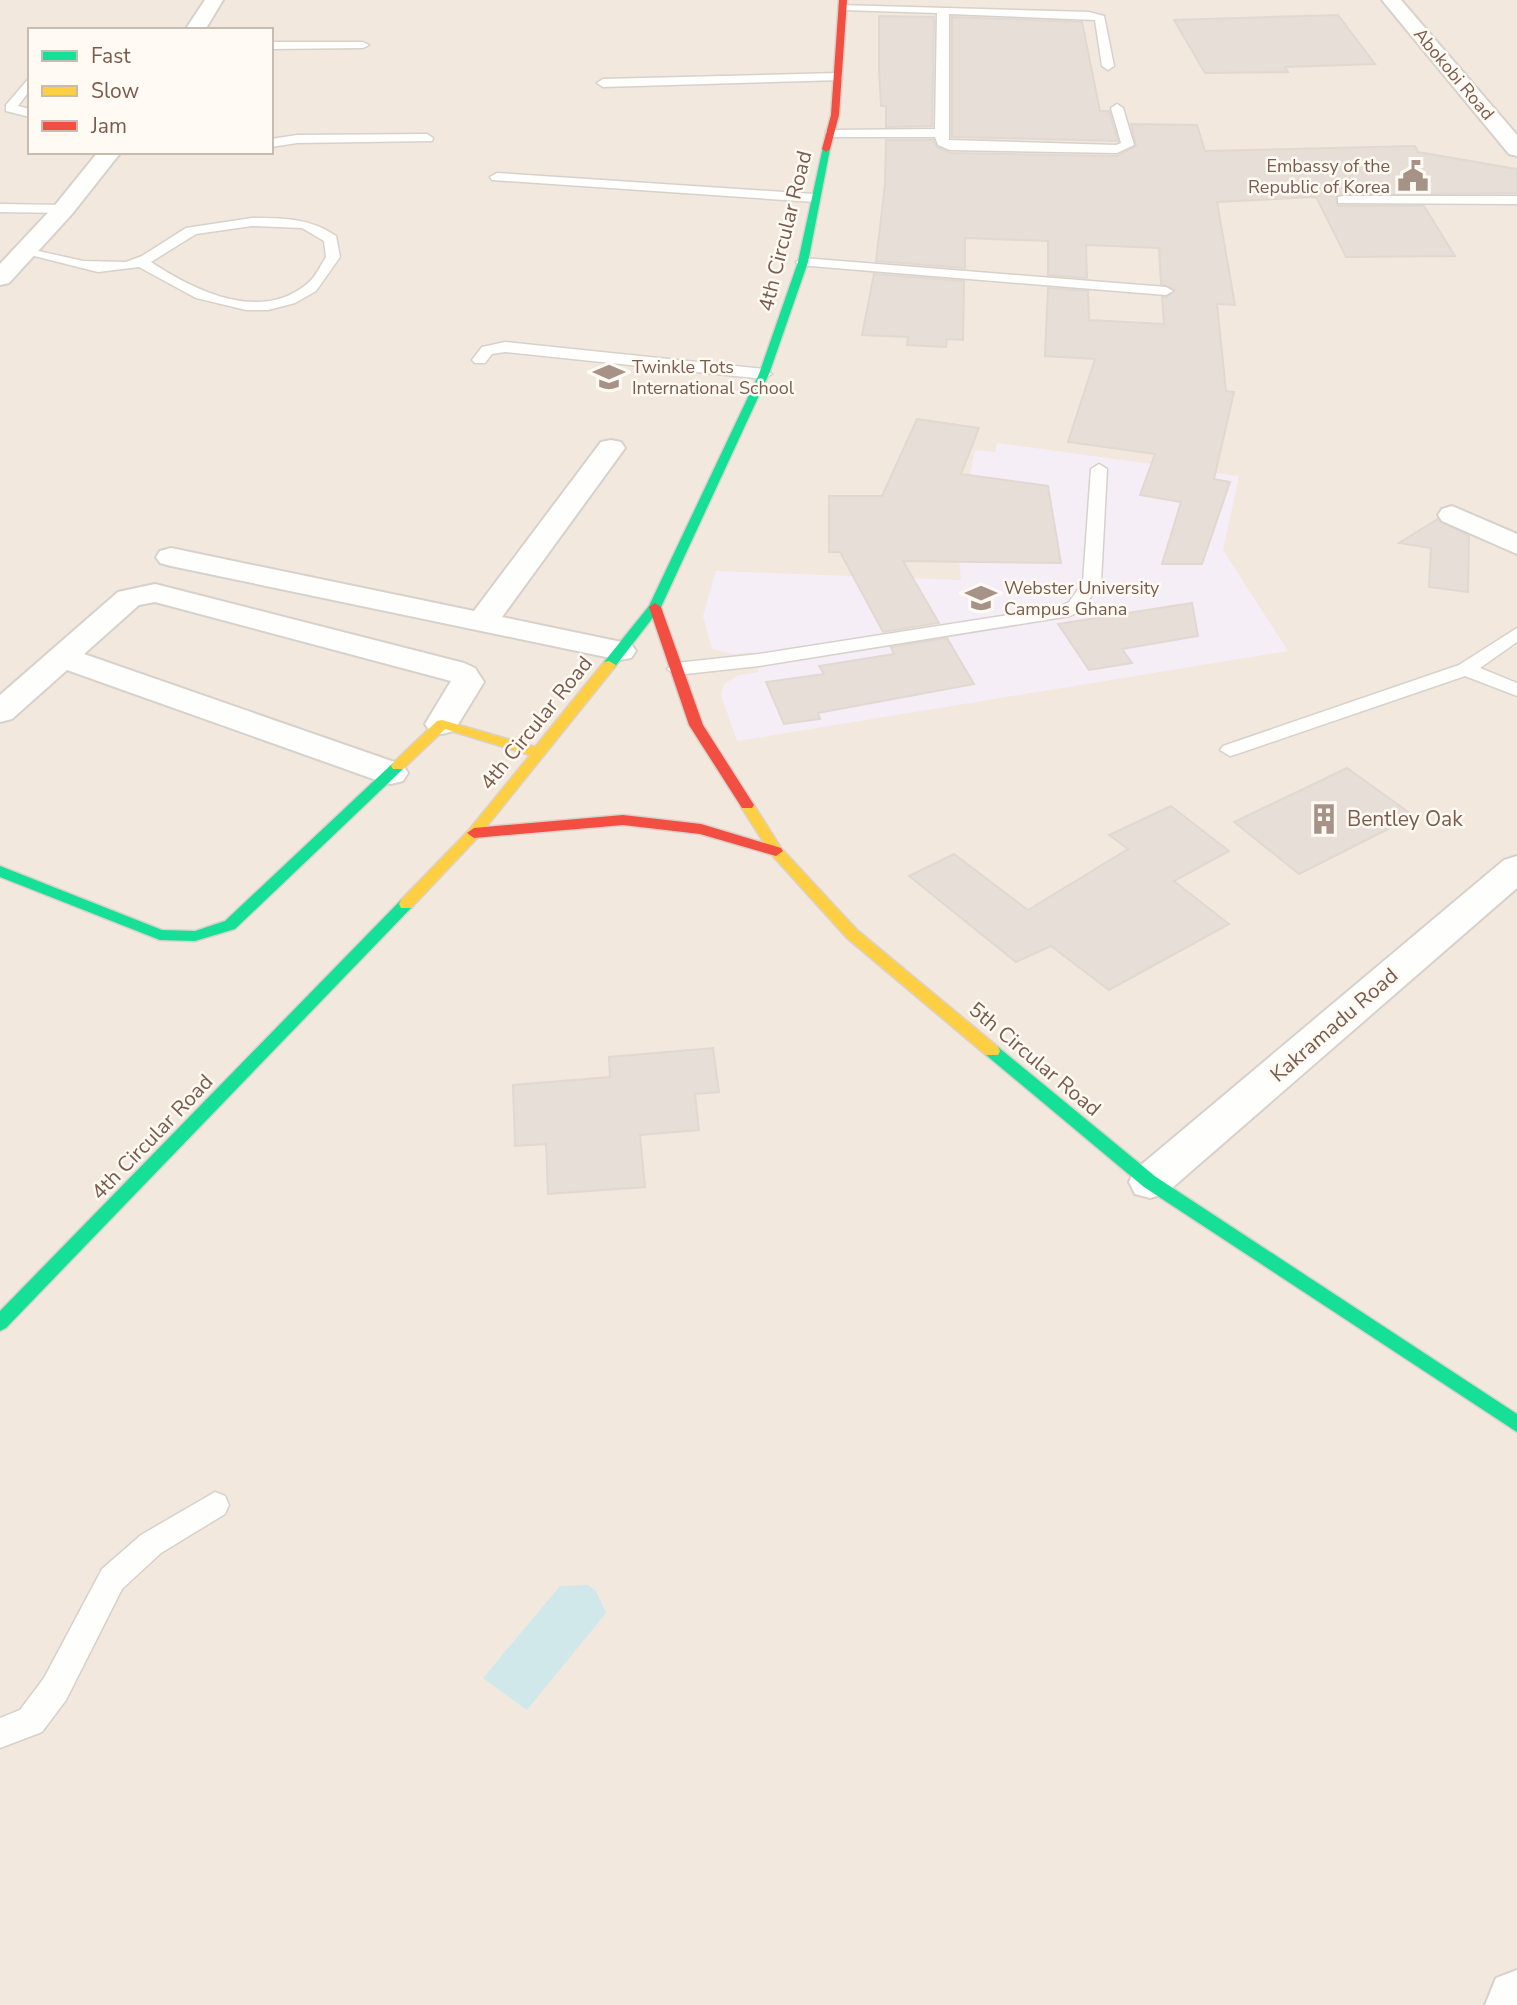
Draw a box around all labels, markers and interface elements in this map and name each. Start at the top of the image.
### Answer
street label: Abokobi Road [1408,23,1500,125]
legend [28,28,273,154]
text: Fast [91,42,131,70]
text: Slow [91,77,140,105]
text: Jam [90,112,127,140]
street label: 4th Circular Road [752,148,818,314]
place label: Embassy of the Republic of Korea [1248,154,1390,199]
public building icon: Embassy of the Republic of Korea [1396,159,1430,193]
place label: Twinkle Tots International School [632,355,795,400]
school or university icon: Twinkle Tots International School [592,360,626,394]
place label: Webster University Campus Ghana [1004,576,1160,621]
school or university icon: Webster University Campus Ghana [964,581,998,615]
street label: 4th Circular Road [473,650,599,796]
building icon: Bentley Oak [1307,802,1341,836]
place label: Bentley Oak [1347,805,1463,833]
street label: Kakramadu Road [1264,962,1404,1088]
street label: 5th Circular Road [963,995,1107,1123]
street label: 4th Circular Road [85,1068,219,1206]

